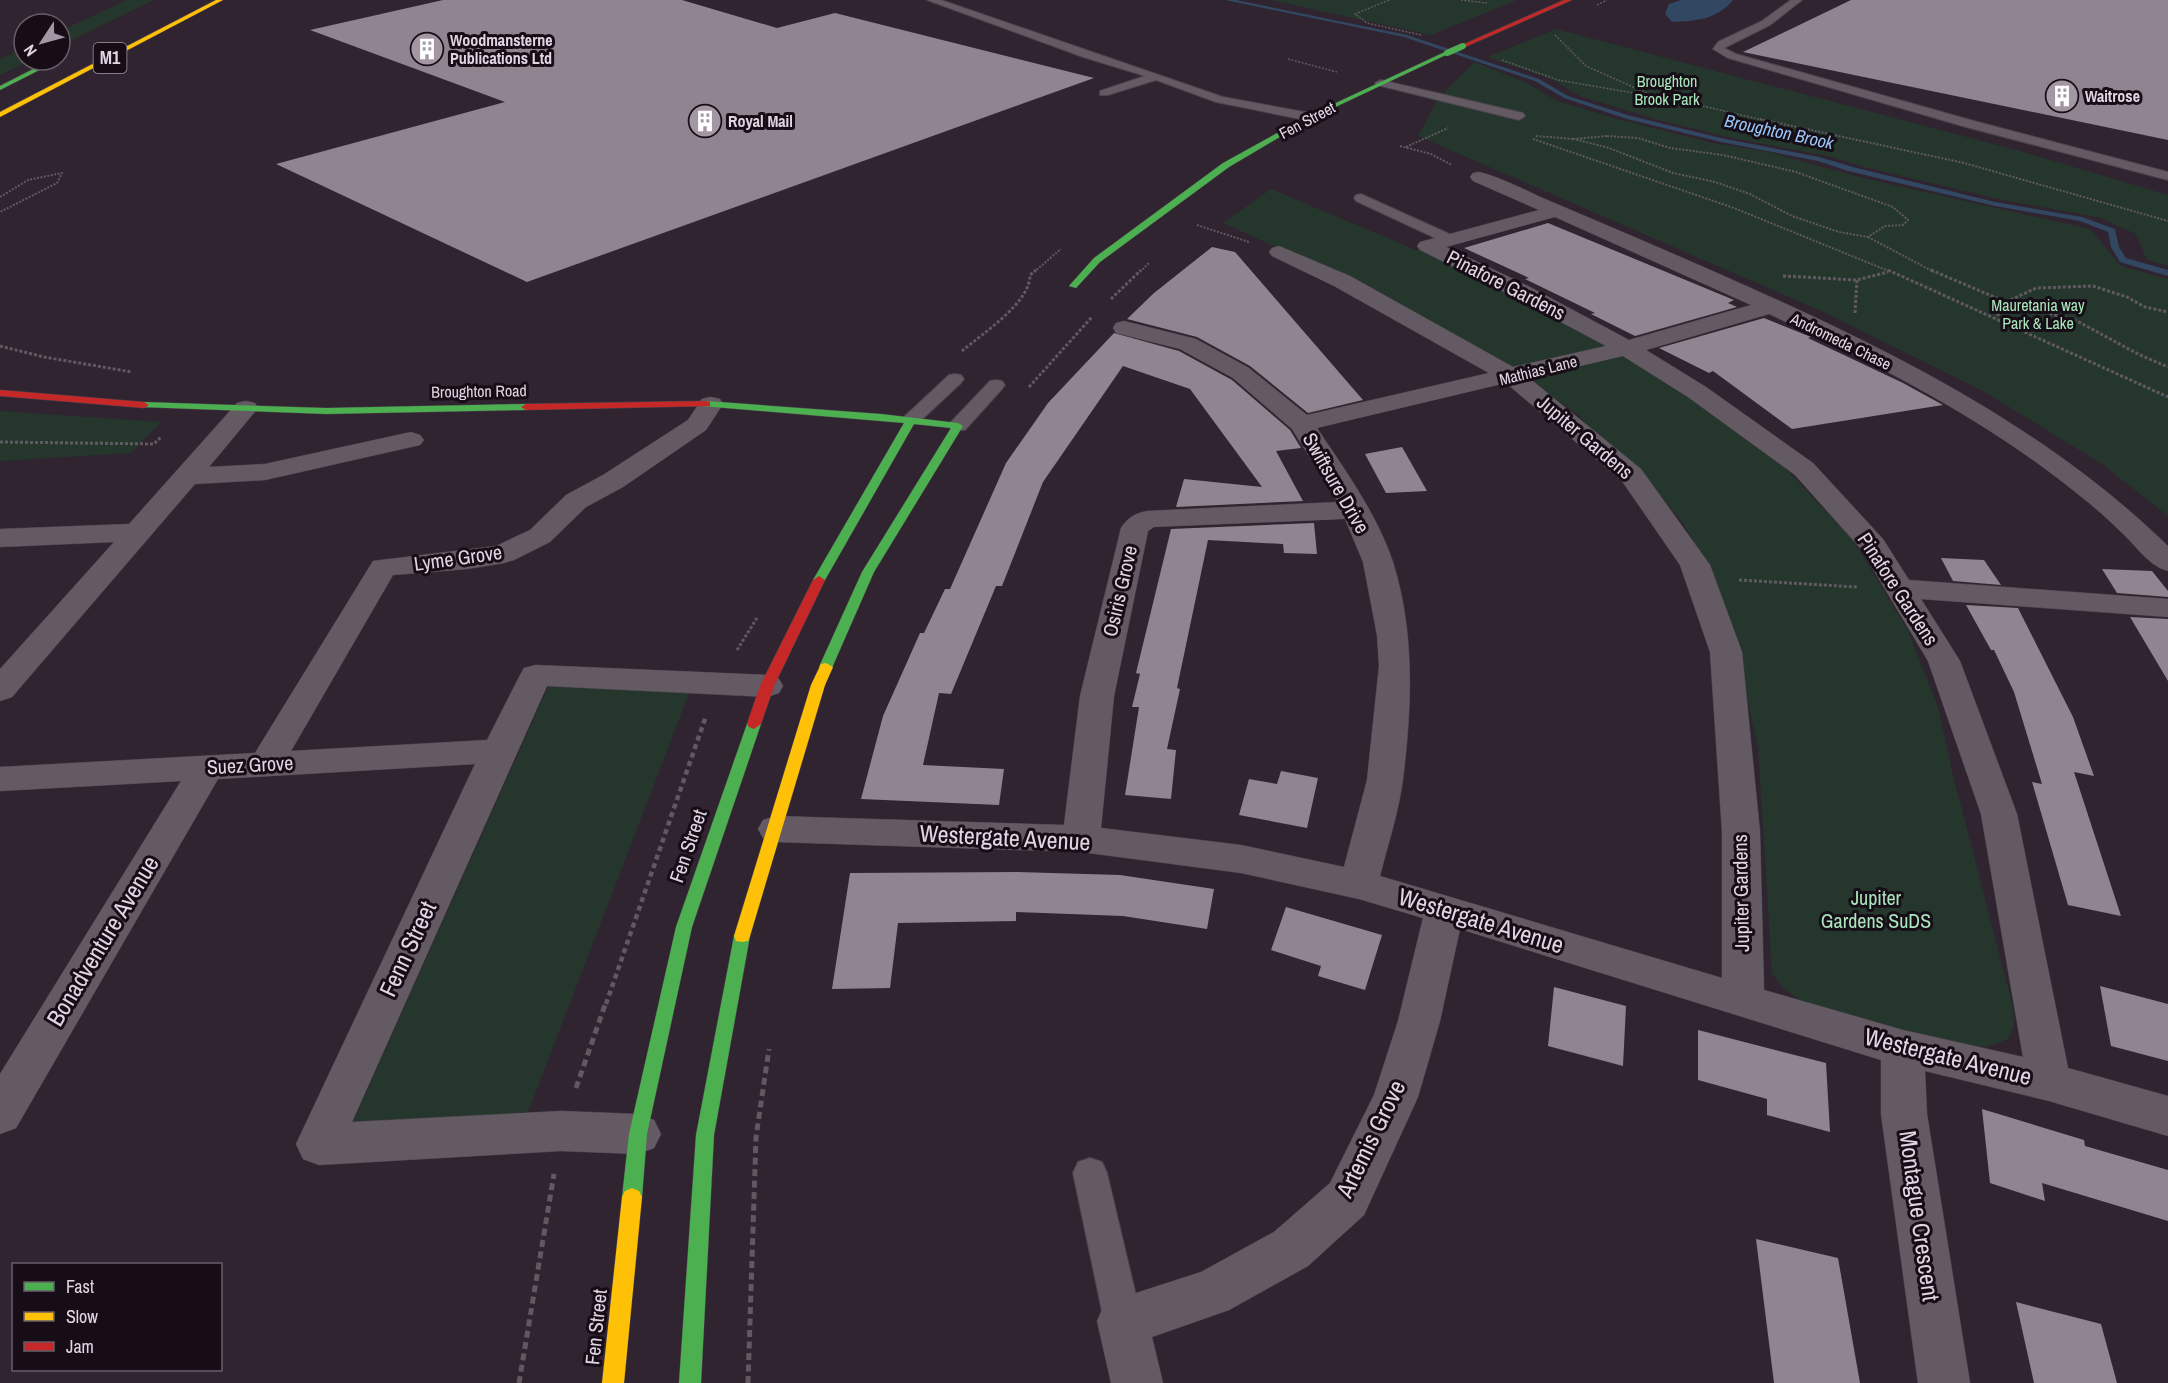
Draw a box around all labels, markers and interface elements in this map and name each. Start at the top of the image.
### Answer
north arrow [12,12,72,72]
place label: Woodmansterne Publications Ltd [450,29,553,69]
building icon: Woodmansterne Publications Ltd [409,31,445,67]
text: N [18,41,42,61]
road number: M1 [94,43,126,73]
park label: Broughton Brook Park [1635,70,1700,110]
building icon: Waitrose [2044,78,2080,114]
place label: Waitrose [2085,85,2140,107]
street label: Fen Street [1275,96,1339,144]
building icon: Royal Mail [687,103,723,139]
water label: Broughton Brook [1722,108,1836,155]
place label: Royal Mail [728,110,793,132]
street label: Pinafore Gardens [1442,243,1570,326]
park label: Mauretania way Park & Lake [1991,294,2085,334]
street label: Andromeda Chase [1786,307,1895,375]
street label: Mathias Lane [1497,350,1579,390]
street label: Broughton Road [431,379,527,403]
street label: Jupiter Gardens [1532,388,1639,485]
street label: Swiftsure Drive [1297,427,1376,538]
street label: Pinafore Gardens [1852,527,1945,650]
street label: Lyme Grove [412,538,504,577]
street label: Osiris Grove [1096,543,1143,639]
street label: Suez Grove [206,749,294,780]
street label: Fen Street [662,805,713,886]
street label: Westergate Avenue [919,817,1091,857]
street label: Jupiter Gardens [1726,834,1755,952]
street label: Bonadventure Avenue [39,849,166,1032]
street label: Westergate Avenue [1395,880,1568,960]
park label: Jupiter Gardens SuDS [1821,884,1931,934]
street label: Fenn Street [371,895,443,1002]
street label: Westergate Avenue [1861,1020,2035,1092]
street label: Artemis Grove [1327,1075,1412,1203]
street label: Montague Crescent [1892,1129,1948,1304]
legend [12,1263,222,1371]
text: Fast [66,1274,94,1299]
street label: Fen Street [578,1287,613,1366]
text: Slow [66,1304,98,1329]
text: Jam [66,1334,94,1359]

